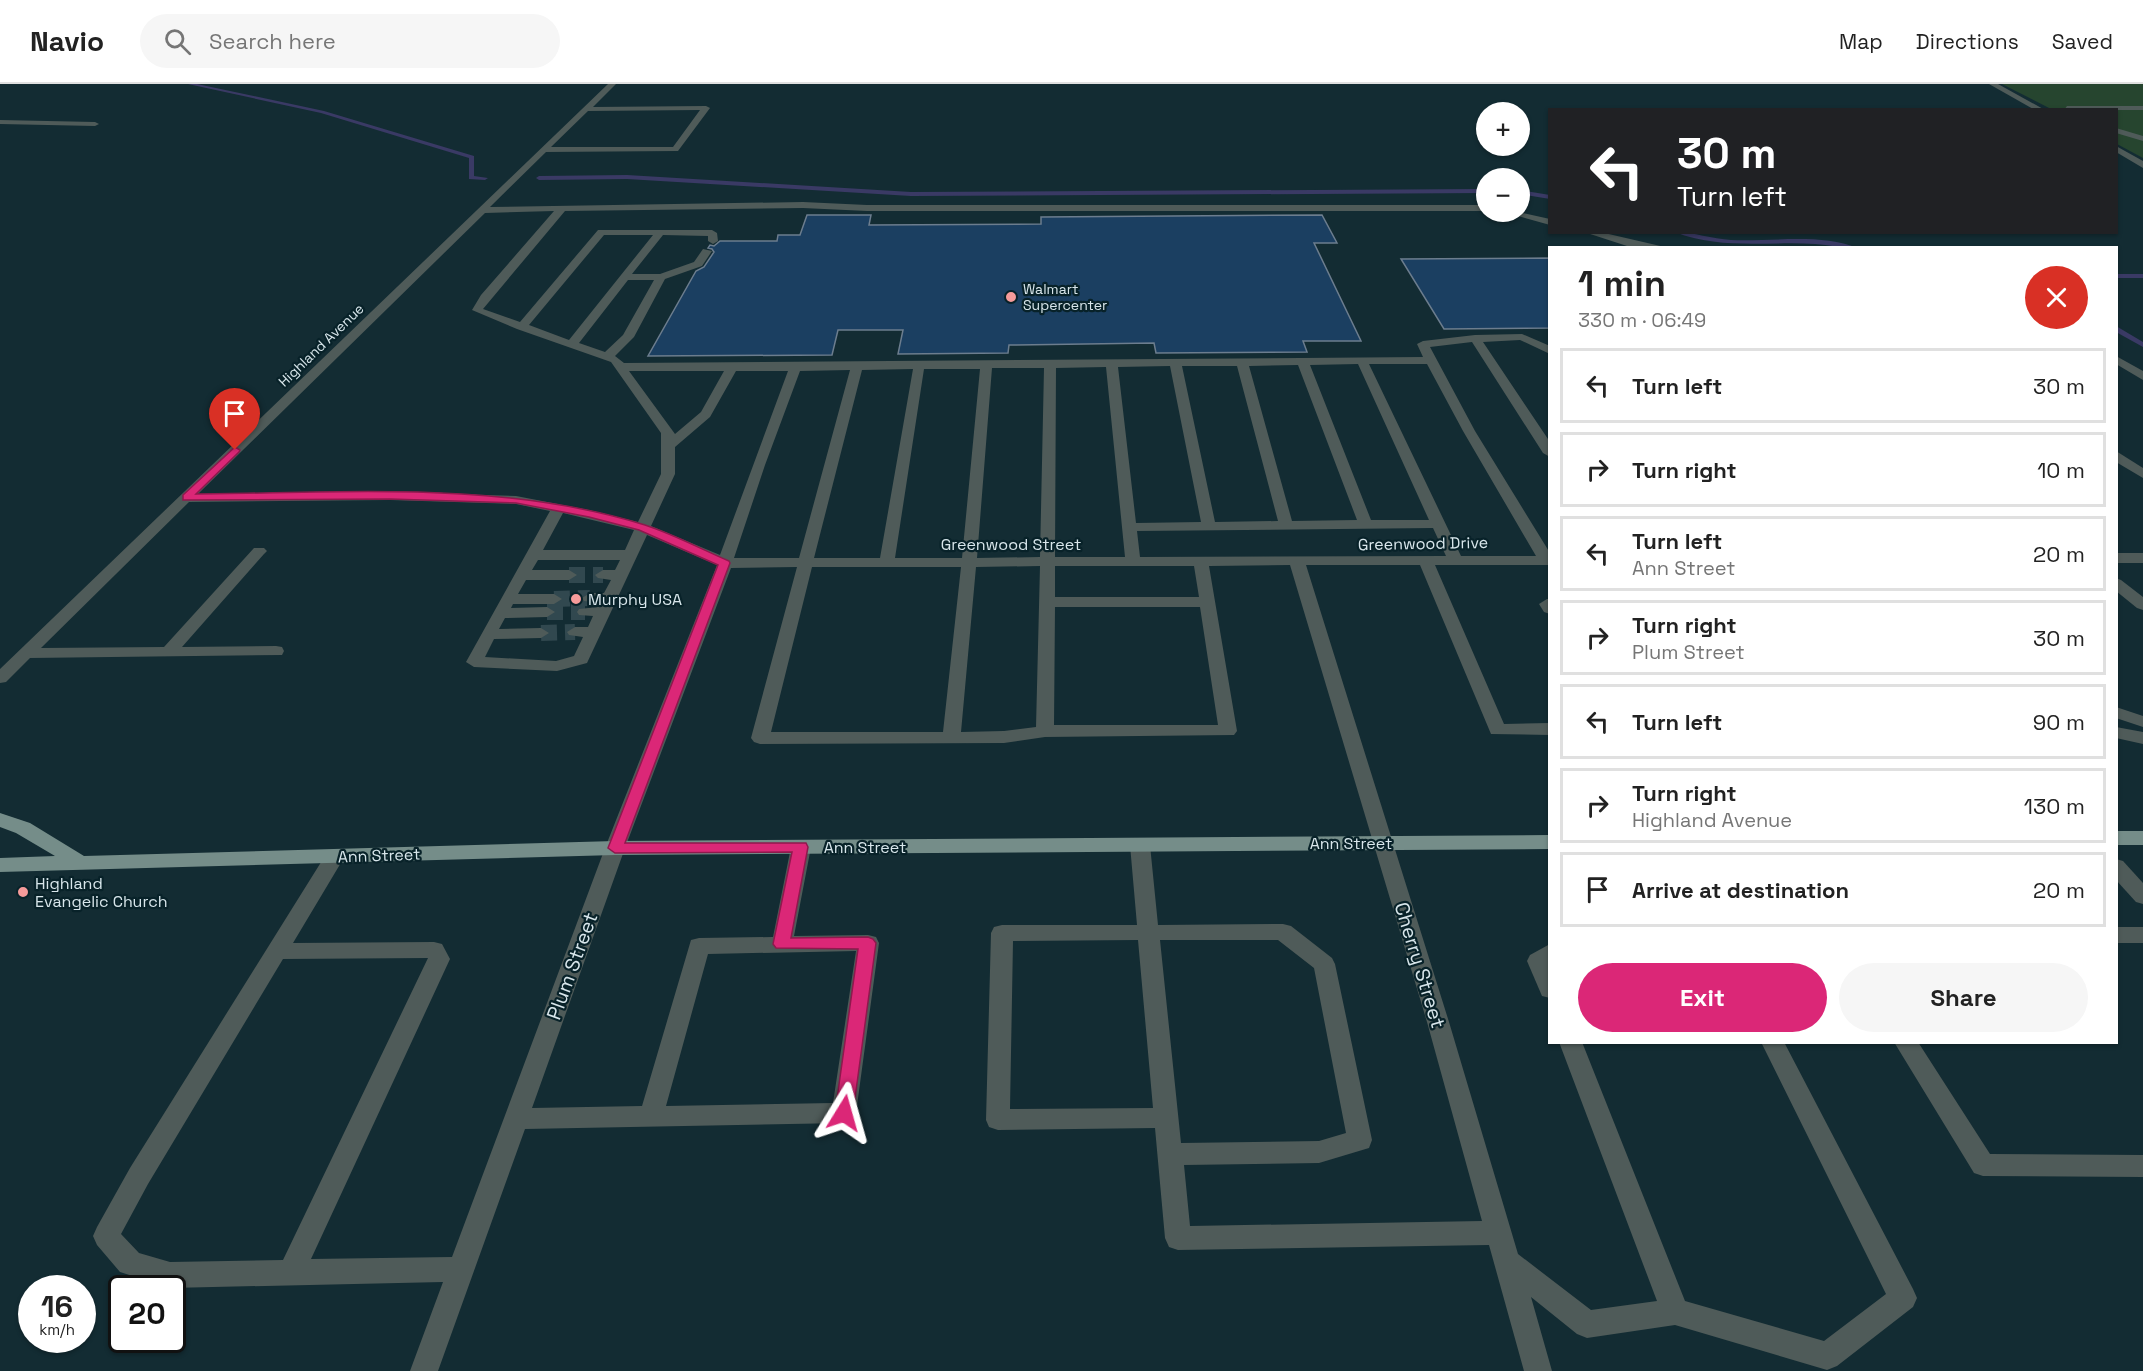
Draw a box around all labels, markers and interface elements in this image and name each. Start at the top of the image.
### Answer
search box [140,14,560,68]
text: Navio [30,23,104,59]
icon: search [161,25,194,58]
text: Search here [209,27,336,55]
text: Map [1839,28,1883,55]
text: Directions [1916,28,2019,55]
text: Saved [2052,28,2113,55]
map controls [1476,102,1530,222]
button: + [1476,102,1530,156]
text: 30 m [1677,127,1776,180]
icon: left [1578,132,1656,210]
button: − [1476,168,1530,222]
text: Turn left [1677,179,1787,214]
text: 1 min [1578,261,1666,307]
button: close [2025,266,2088,329]
place label: Walmart Supercenter [1023,280,1107,314]
marker: Walmart Supercenter [1004,290,1018,304]
street label: Highland Avenue [274,300,368,390]
text: 330 m · 06:49 [1578,307,1706,333]
icon: left [1581,369,1614,402]
text: Turn left [1632,372,1722,400]
text: 30 m [2033,372,2085,400]
pin [209,388,260,450]
icon: arrive [218,397,251,430]
icon: right [1581,453,1614,486]
text: Turn right [1632,456,1737,484]
text: 10 m [2037,456,2085,484]
text: Turn left [1632,527,1722,555]
street label: Greenwood Drive [1358,532,1488,555]
street label: Greenwood Street [941,534,1081,555]
icon: left [1581,537,1614,570]
text: 20 m [2033,540,2085,568]
text: Ann Street [1632,555,1735,581]
place label: Murphy USA [588,589,682,610]
marker: Murphy USA [569,592,583,606]
text: Turn right [1632,611,1737,639]
icon: right [1581,621,1614,654]
text: 30 m [2033,624,2085,652]
text: Plum Street [1632,639,1745,665]
icon: left [1581,705,1614,738]
text: Turn left [1632,708,1722,736]
text: 90 m [2033,708,2085,736]
text: Turn right [1632,779,1737,807]
icon: right [1581,789,1614,822]
text: 130 m [2024,792,2085,820]
text: Highland Avenue [1632,807,1792,833]
street label: Ann Street [1310,833,1392,854]
street label: Ann Street [824,837,906,858]
street label: Ann Street [337,844,421,867]
place label: Highland Evangelic Church [35,873,168,912]
icon: arrive [1581,873,1614,906]
text: Arrive at destination [1632,876,1849,904]
text: 20 m [2033,876,2085,904]
marker: Highland Evangelic Church [16,885,30,899]
street label: Cherry Street [1388,899,1452,1031]
street label: Plum Street [541,909,603,1023]
button: Exit [1578,963,1827,1032]
button: Share [1839,963,2088,1032]
position arrow [812,1081,876,1145]
speed limit sign: 20 [108,1275,186,1353]
text: 16 [41,1287,73,1326]
text: km/h [39,1320,75,1339]

